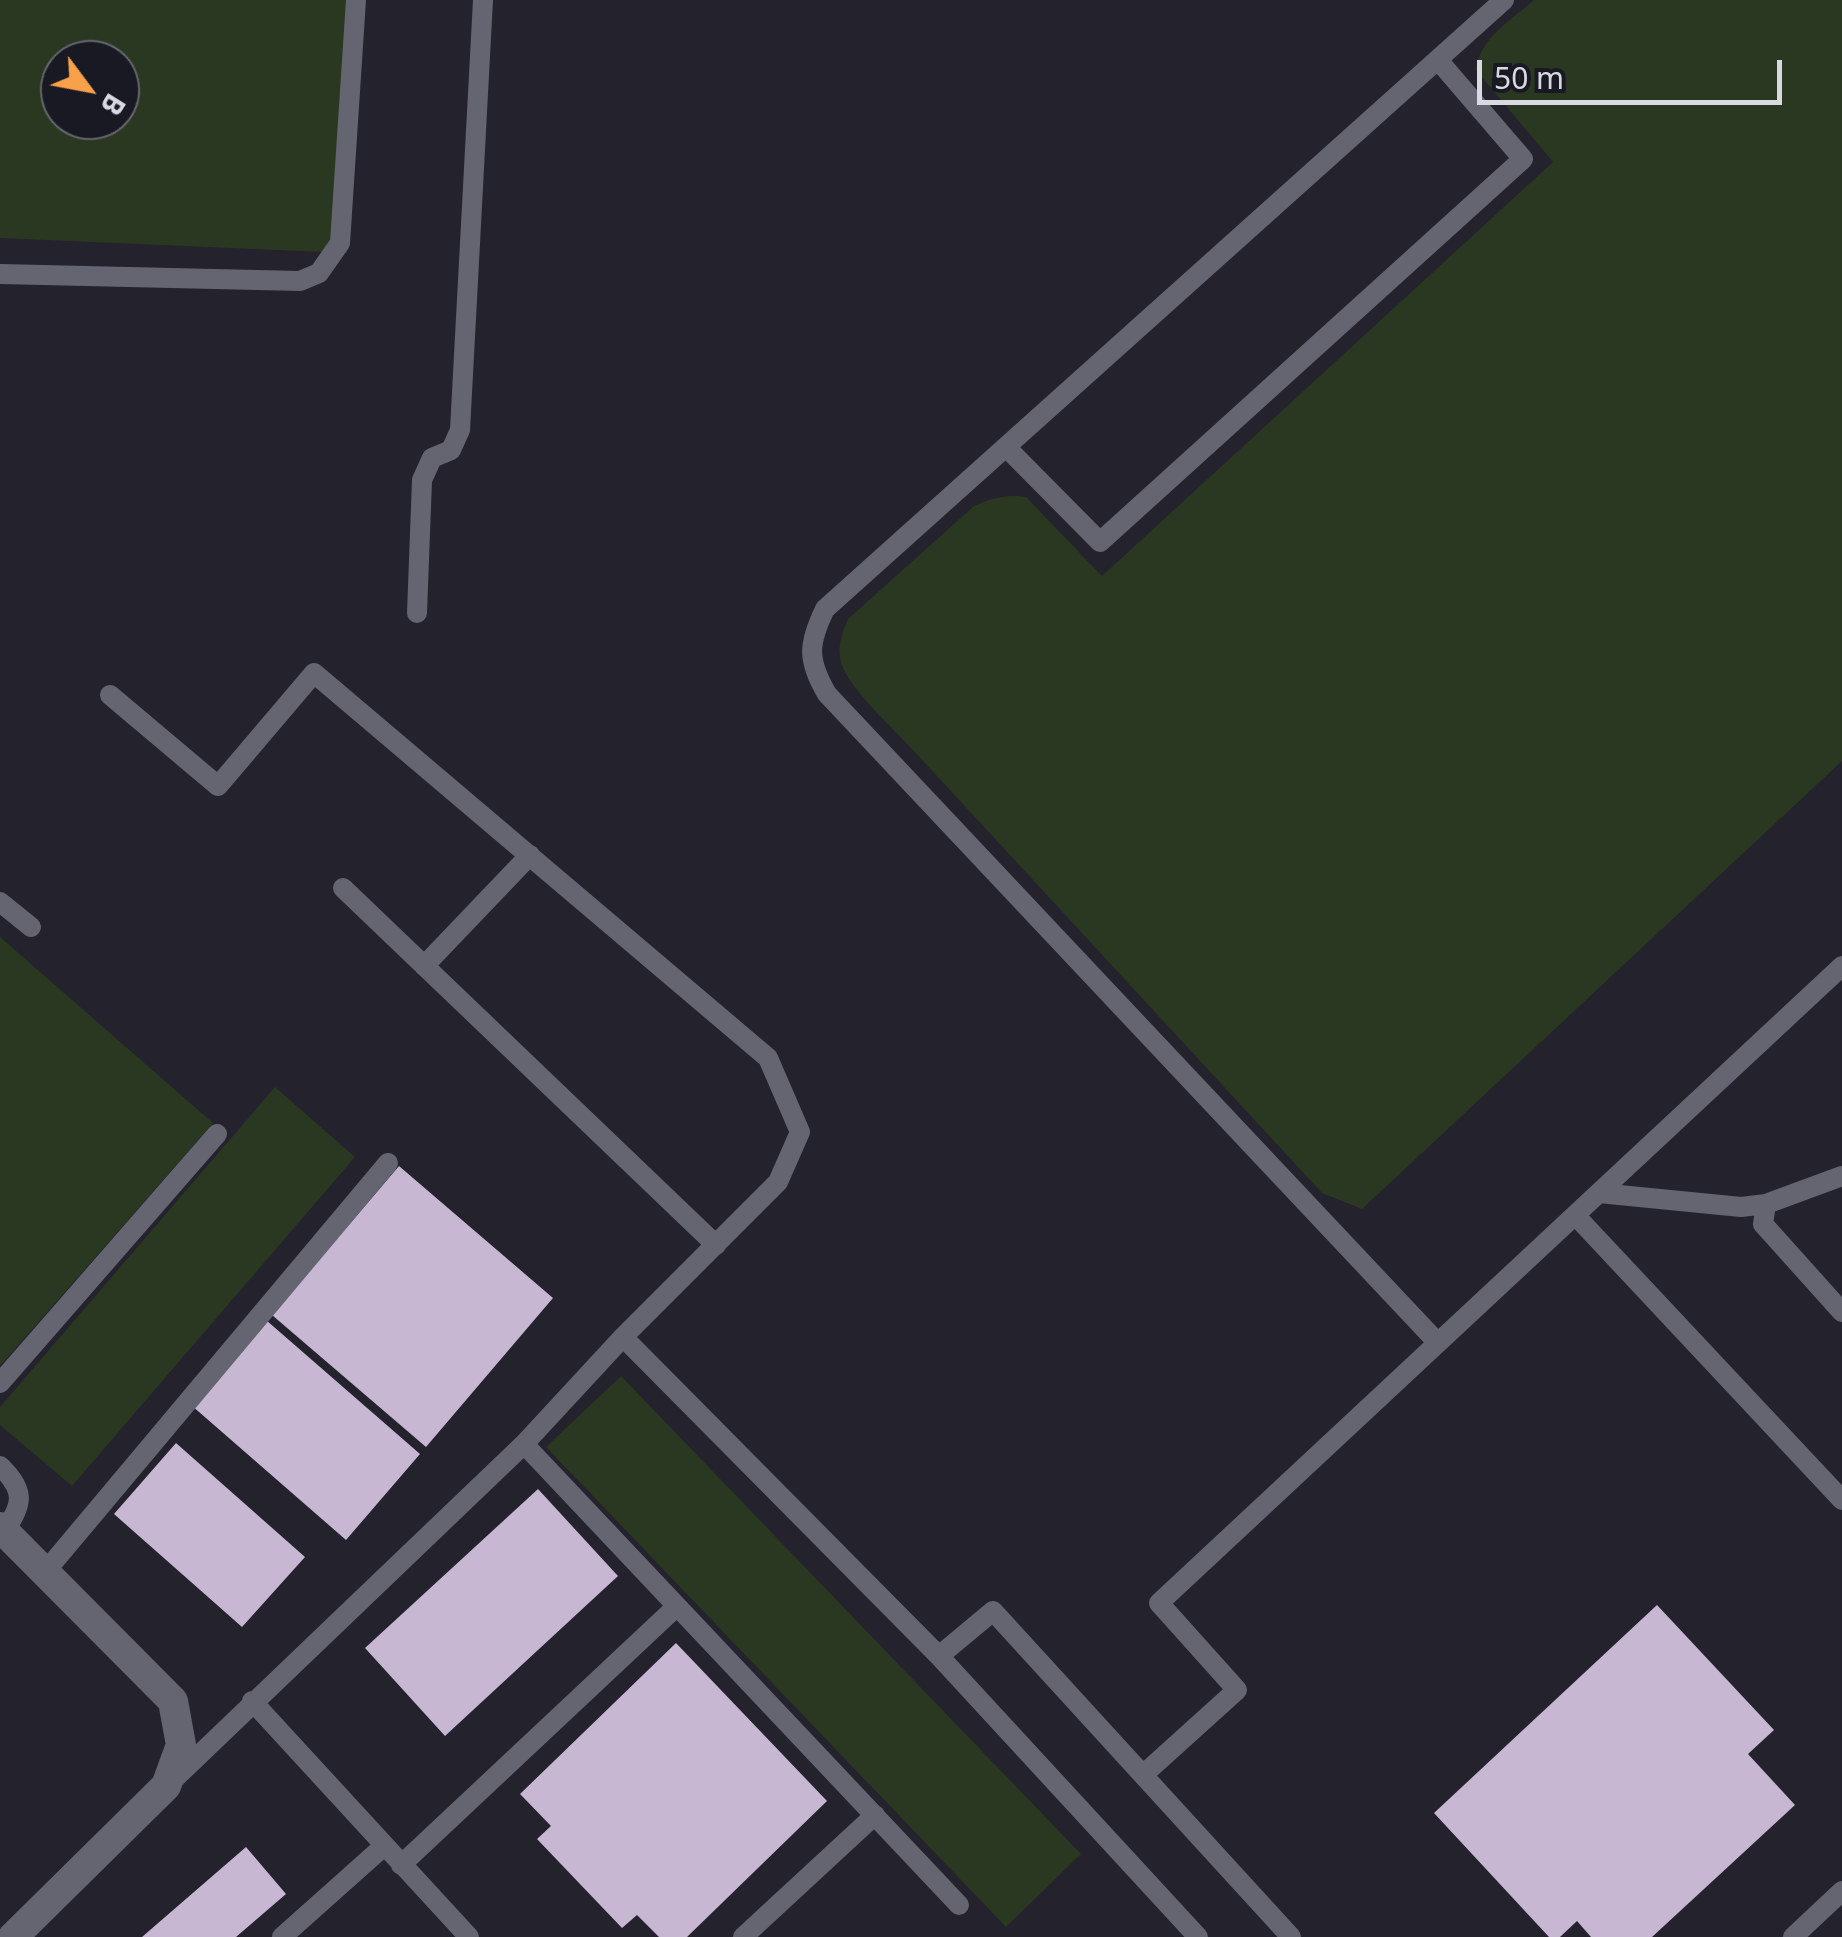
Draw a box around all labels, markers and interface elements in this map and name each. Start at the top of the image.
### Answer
north arrow [40,40,140,140]
scale bar [1482,40,1787,102]
text: 50 m [1494,57,1564,98]
text: B [93,87,135,123]

